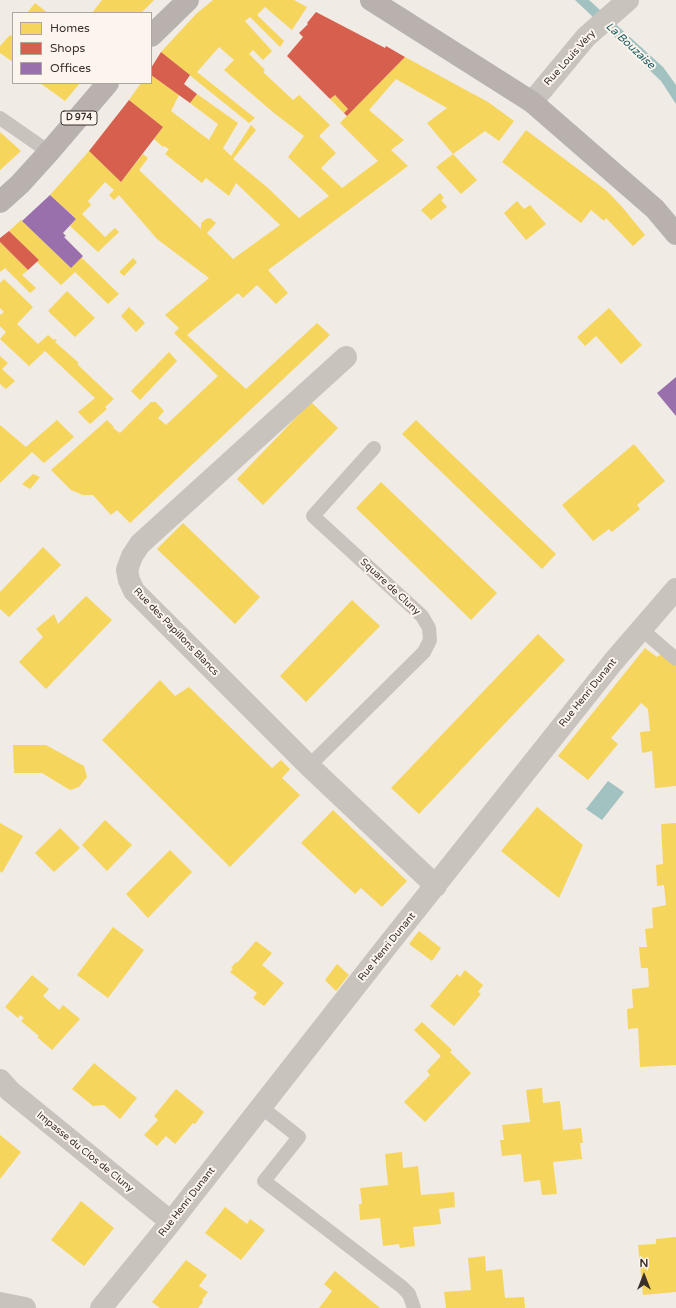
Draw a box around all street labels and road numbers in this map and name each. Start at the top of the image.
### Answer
street label: Rue Louis Véry [542,28,598,88]
road number: D 974 [61,111,97,125]
street label: Square de Cluny [358,556,422,618]
street label: Rue des Papillons Blancs [131,586,221,678]
street label: Rue Henri Dunant [557,656,619,730]
street label: Rue Henri Dunant [356,910,418,984]
street label: Impasse du Clos de Cluny [34,1109,136,1195]
street label: Rue Henri Dunant [156,1165,218,1239]

